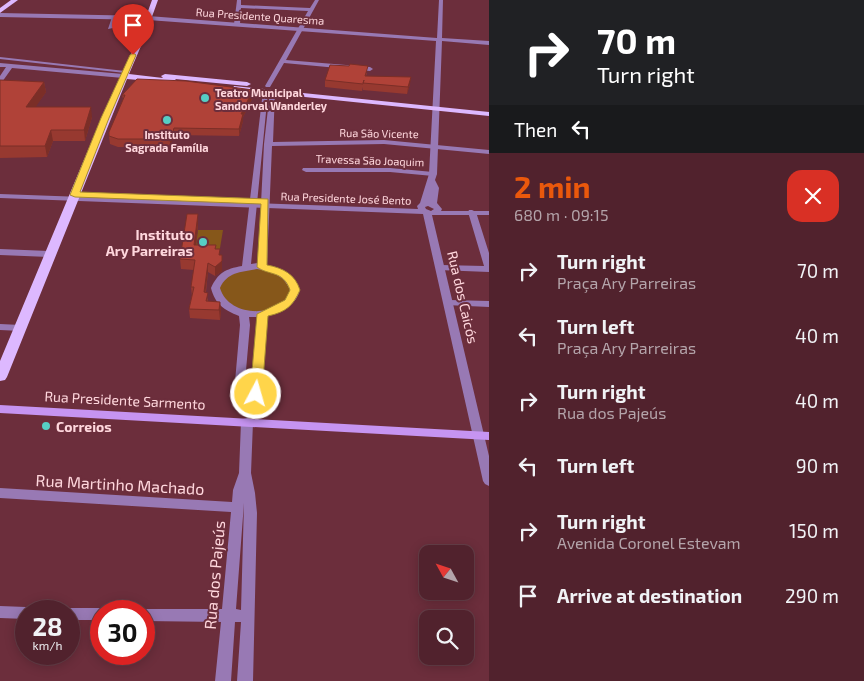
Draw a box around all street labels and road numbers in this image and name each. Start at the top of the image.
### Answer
street label: Rua Presidente Quaresma [195,5,325,28]
street label: Rua São Vicente [339,126,419,140]
street label: Travessa São Joaquim [315,152,425,168]
street label: Rua Presidente José Bento [280,189,412,207]
street label: Rua dos Caicós [444,249,482,345]
street label: Rua Presidente Sarmento [44,387,206,413]
street label: Rua Martinho Machado [35,470,205,498]
street label: Rua dos Pajeús [200,520,229,630]

